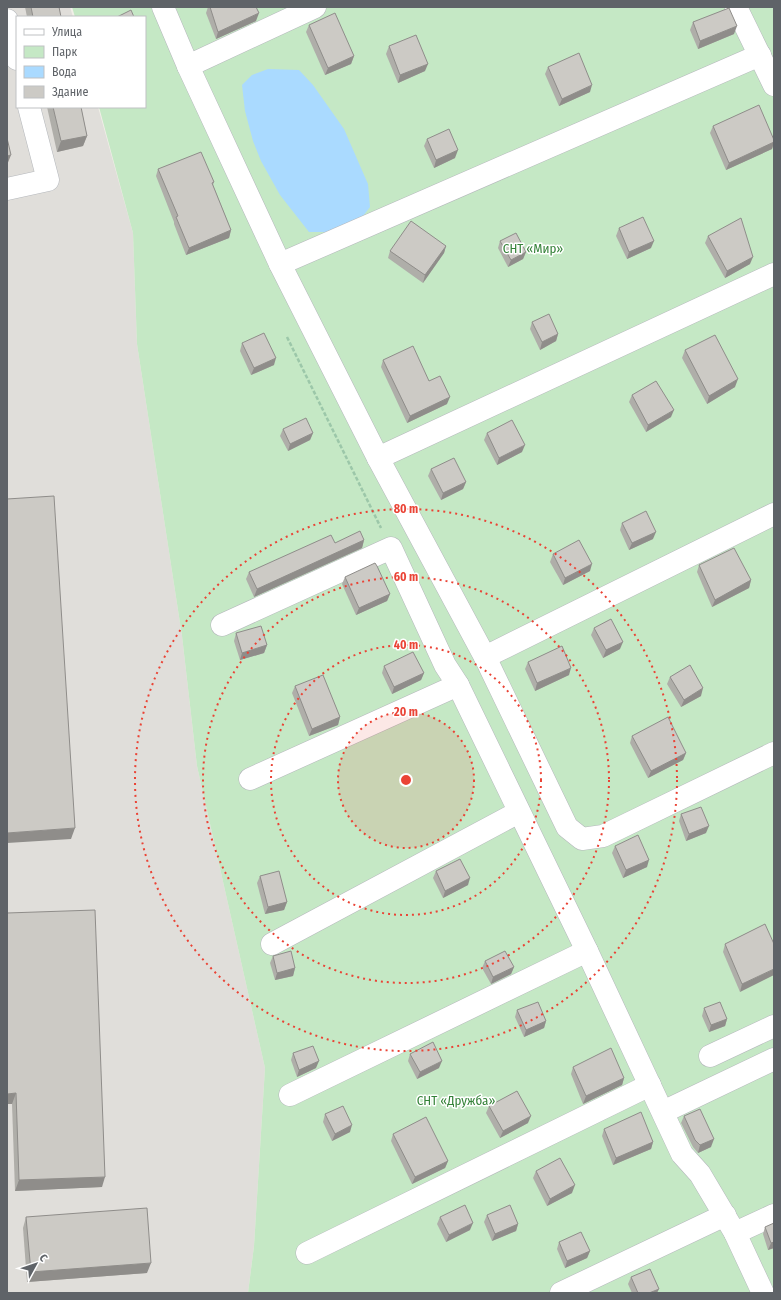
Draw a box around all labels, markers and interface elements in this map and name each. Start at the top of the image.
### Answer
legend [16,16,146,108]
text: Улица [51,25,82,39]
text: Парк [52,45,78,59]
text: Вода [52,65,77,79]
text: Здание [52,85,88,99]
park label: СНТ «Мир» [503,241,563,256]
text: 80 m [394,502,418,516]
text: 60 m [394,570,418,584]
text: 40 m [394,638,418,652]
text: 20 m [393,705,418,719]
centre of rings [399,773,413,787]
park label: СНТ «Дружба» [417,1093,495,1108]
north arrow [16,1244,56,1284]
text: С [36,1252,50,1264]

